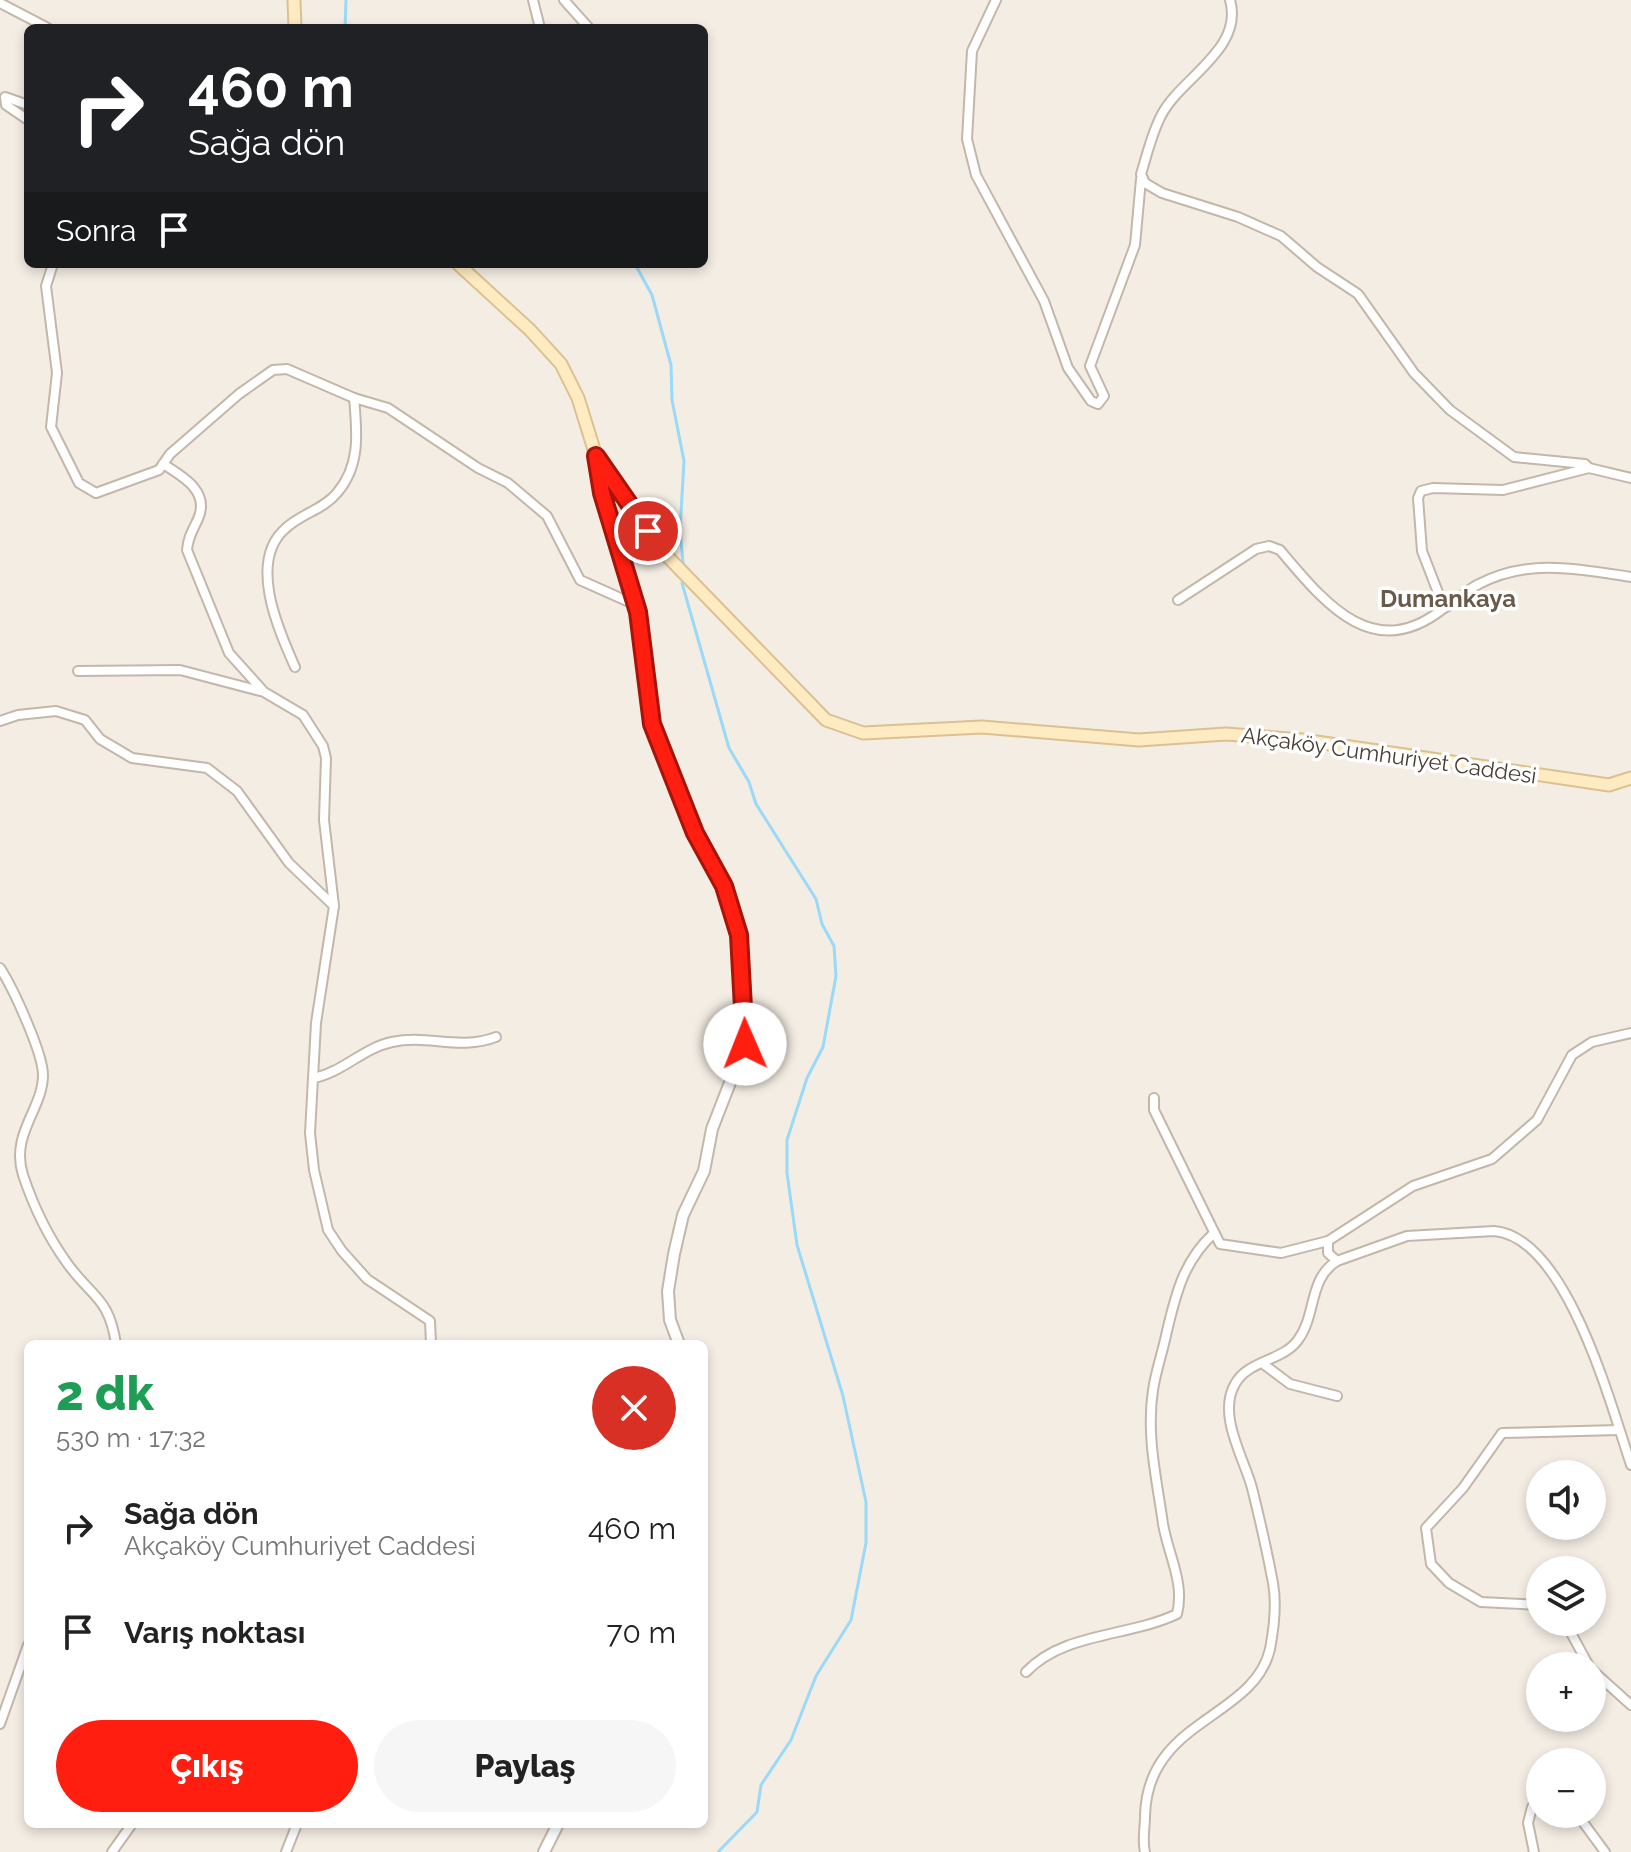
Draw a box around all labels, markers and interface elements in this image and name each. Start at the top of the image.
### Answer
text: 460 m [188,54,354,120]
icon: right [56,56,160,160]
text: Sağa dön [188,121,345,163]
icon: arrive [152,208,196,252]
text: Sonra [56,213,136,248]
pin [614,497,682,565]
icon: arrive [626,509,670,553]
district label: Dumankaya [1380,584,1516,613]
street label: Akçaköy Cumhuriyet Caddesi [1240,721,1538,789]
position arrow [703,1002,787,1086]
text: 2 dk [56,1365,154,1421]
button: close [592,1366,676,1450]
text: 530 m · 17:32 [56,1423,206,1453]
map controls [1526,1460,1606,1828]
button: sound [1526,1460,1606,1540]
text: Sağa dön [124,1496,259,1531]
icon: right [56,1506,100,1550]
text: 460 m [588,1511,676,1546]
text: Akçaköy Cumhuriyet Caddesi [124,1531,476,1561]
button: layers [1526,1556,1606,1636]
icon: arrive [56,1610,100,1654]
text: Varış noktası [124,1615,305,1650]
text: 70 m [606,1615,676,1650]
button: + [1526,1652,1606,1732]
button: Çıkış [56,1720,358,1812]
button: Paylaş [374,1720,676,1812]
button: − [1526,1748,1606,1828]

